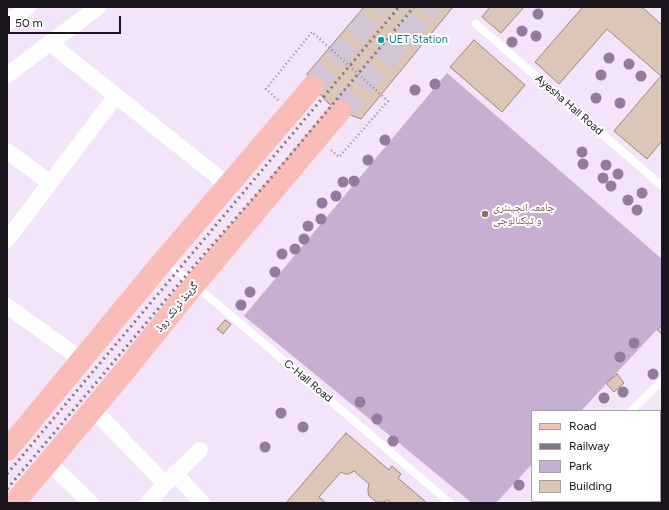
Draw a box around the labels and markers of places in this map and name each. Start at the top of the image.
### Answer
place label: UET Station [389,33,448,47]
marker: UET Station [376,35,386,45]
place label: جامعہ انجینئری و ٹیکنالوجی [493,201,555,227]
marker: جامعہ انجینئری و ٹیکنالوجی [480,209,490,219]

